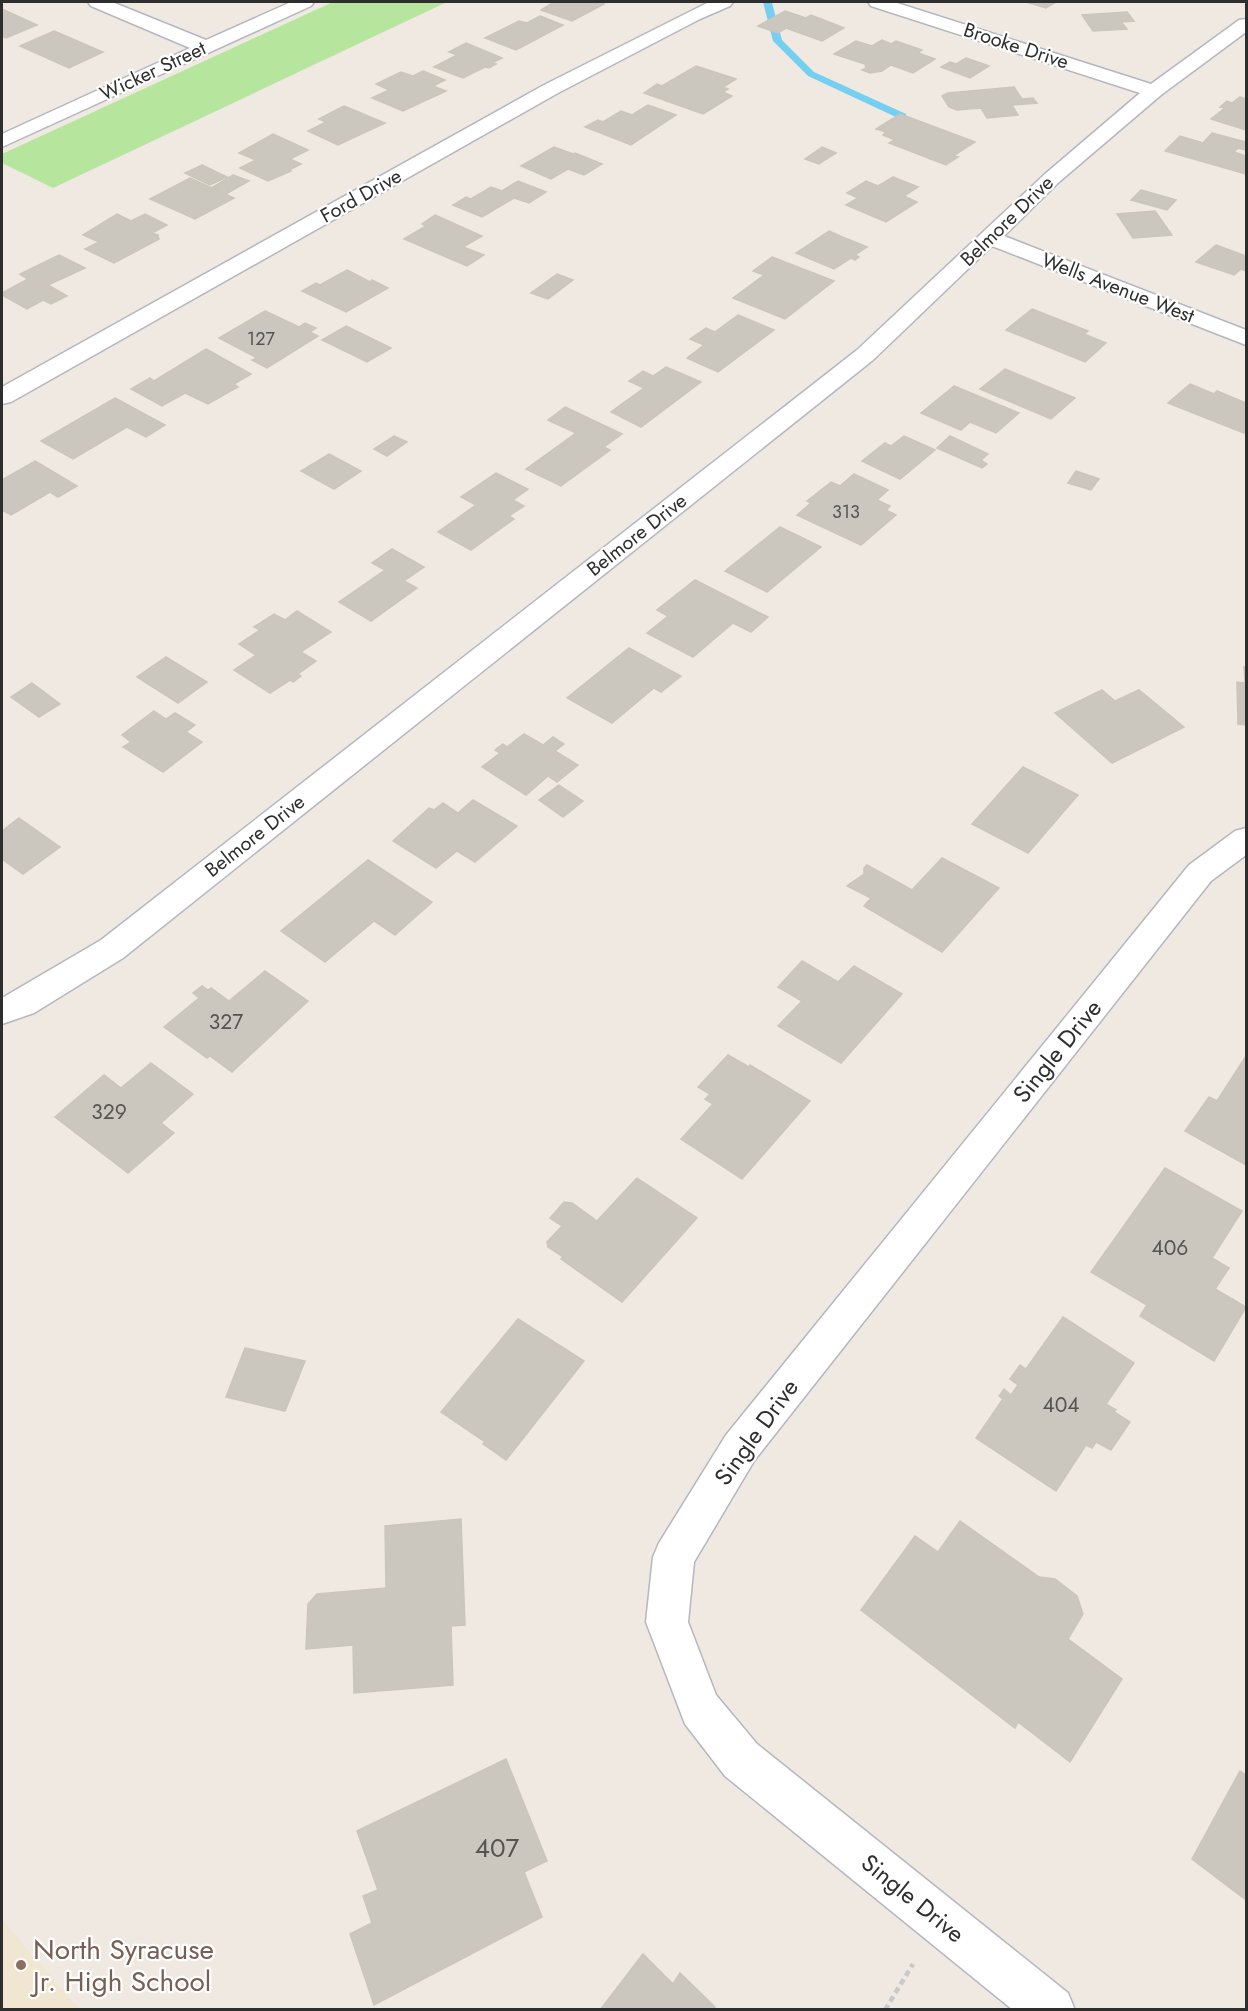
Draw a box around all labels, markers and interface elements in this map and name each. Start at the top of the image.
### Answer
street label: Brooke Drive [960,15,1072,77]
street label: Wicker Street [95,34,211,108]
street label: Ford Drive [315,162,407,230]
street label: Belmore Drive [954,169,1060,273]
street label: Wells Avenue West [1037,246,1199,331]
house number: 127 [247,326,275,352]
street label: Belmore Drive [581,487,693,583]
house number: 313 [832,499,860,525]
street label: Belmore Drive [199,788,311,884]
street label: Single Drive [1004,992,1110,1110]
house number: 327 [209,1007,243,1037]
house number: 329 [91,1097,127,1127]
house number: 406 [1152,1233,1188,1263]
street label: Single Drive [705,1372,807,1492]
house number: 404 [1042,1390,1080,1420]
house number: 407 [475,1829,520,1867]
street label: Single Drive [854,1845,972,1951]
place label: North Syracuse Jr. High School [29,1929,214,2002]
marker: North Syracuse Jr. High School [14,1958,28,1972]

